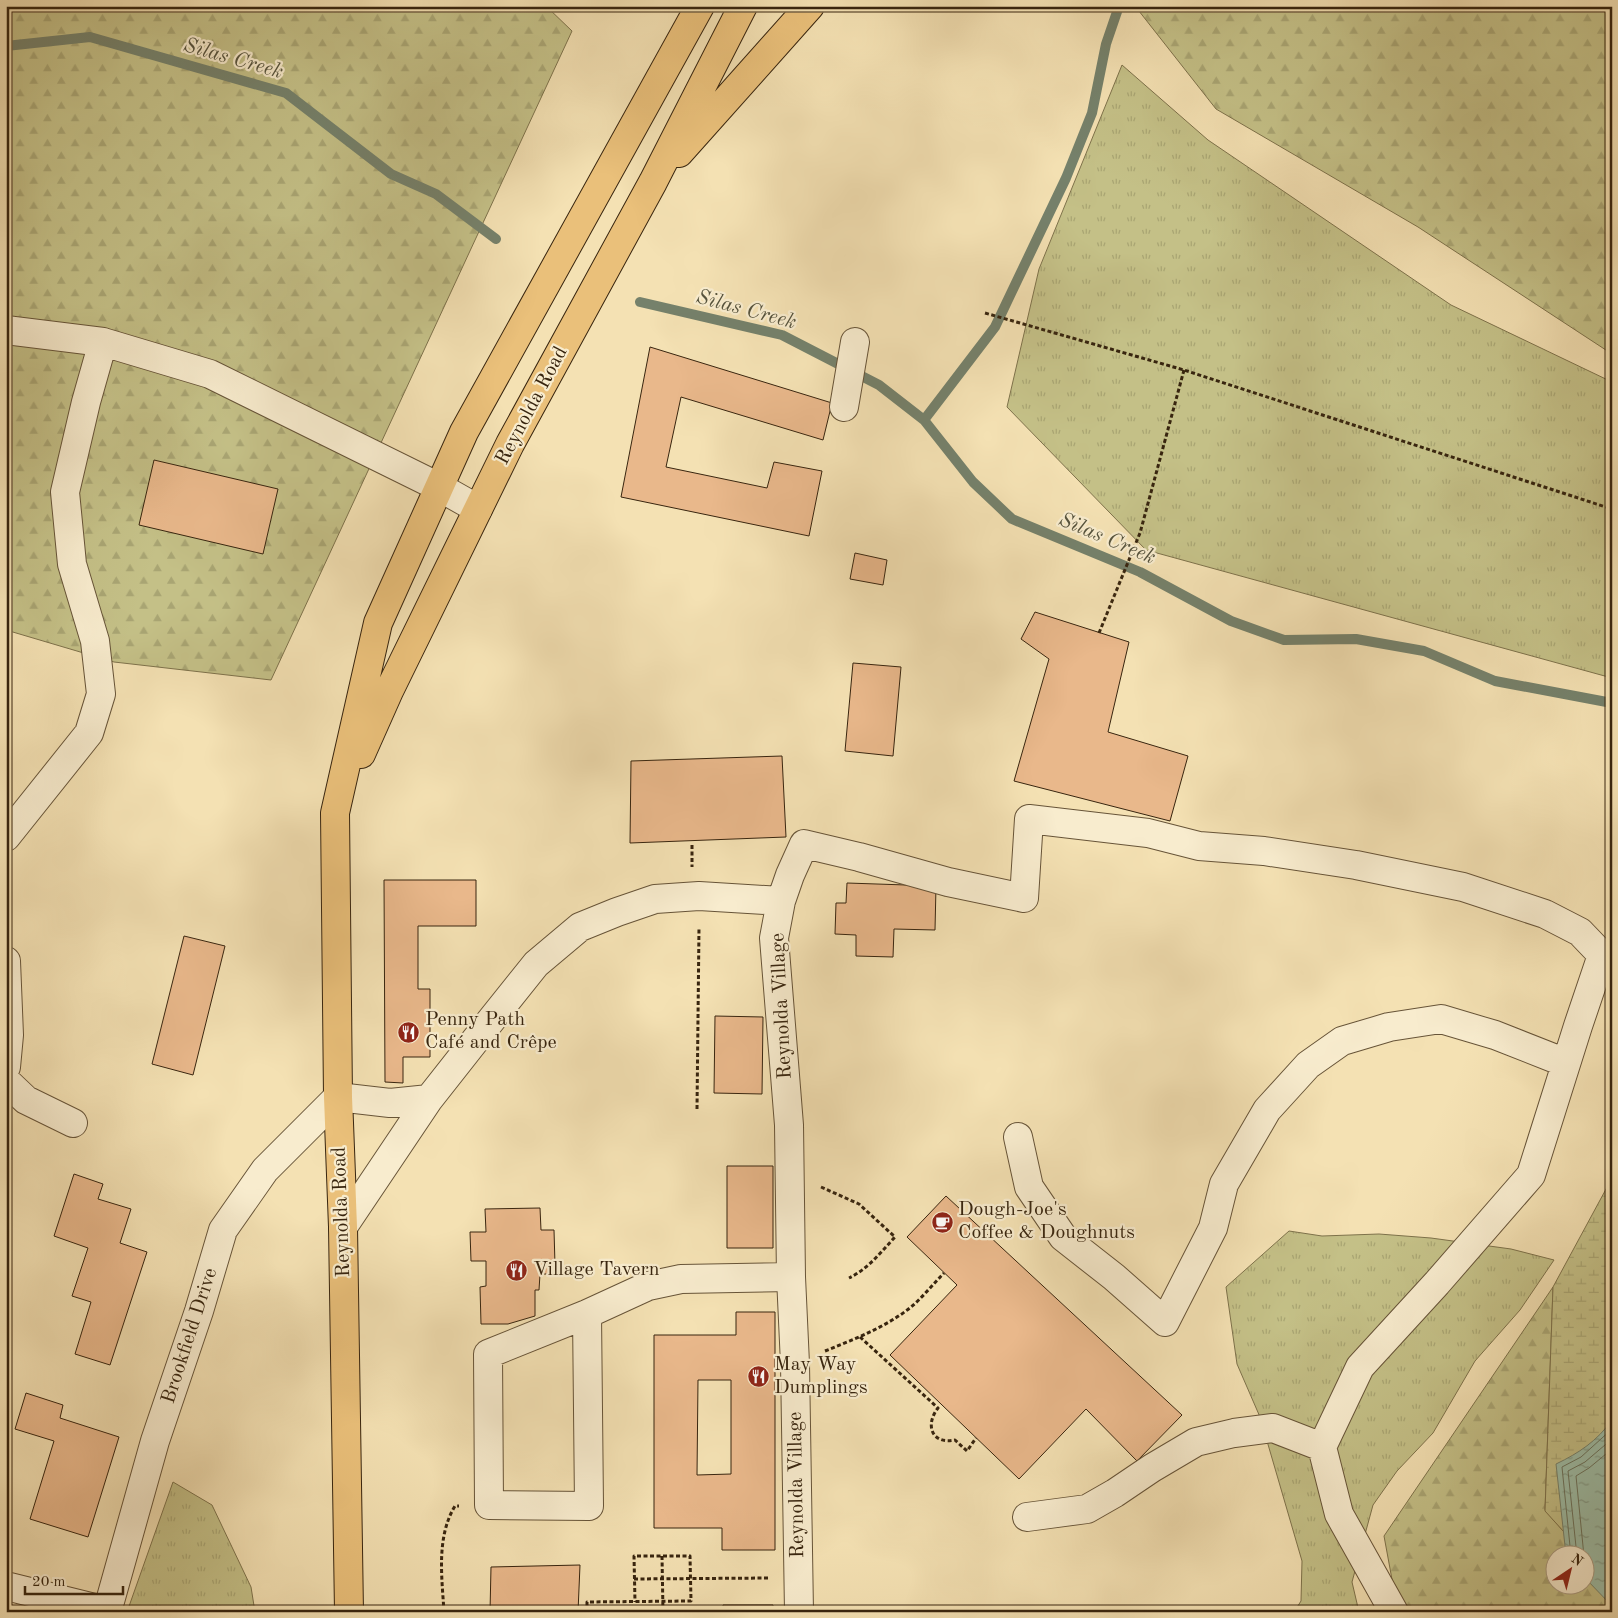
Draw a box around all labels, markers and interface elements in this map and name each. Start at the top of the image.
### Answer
water label: Silas Creek [181,35,285,83]
water label: Silas Creek [694,287,798,333]
street label: Reynolda Road [492,344,572,468]
water label: Silas Creek [1056,509,1158,569]
street label: Reynolda Village [768,932,796,1080]
place label: Penny Path Café and Crêpe [425,1010,557,1053]
restaurant icon: Penny Path Café and Crêpe [397,1020,421,1044]
street label: Reynolda Road [330,1146,354,1278]
place label: Dough-Joe's Coffee & Doughnuts [958,1200,1135,1243]
cafe icon: Dough-Joe's Coffee & Doughnuts [930,1210,954,1234]
restaurant icon: Village Tavern [505,1258,529,1282]
place label: Village Tavern [533,1260,660,1280]
street label: Brookfield Drive [159,1266,221,1406]
place label: May Way Dumplings [774,1355,868,1398]
restaurant icon: May Way Dumplings [746,1365,770,1389]
street label: Reynolda Village [786,1411,808,1559]
north arrow [1546,1546,1596,1596]
text: N [1568,1551,1586,1569]
scale bar [25,1563,122,1595]
text: 20 m [32,1575,66,1590]

